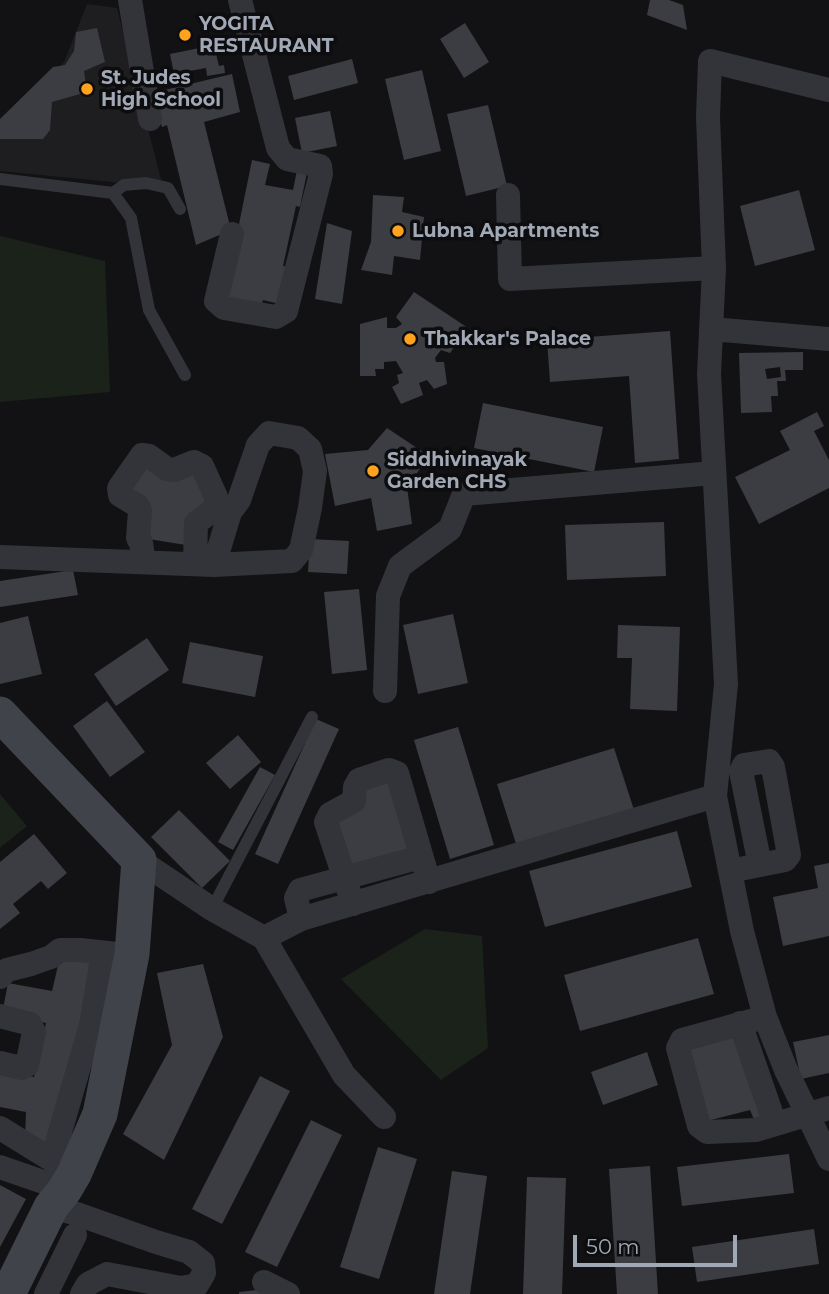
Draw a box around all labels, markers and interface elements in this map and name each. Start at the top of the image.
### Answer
place label: YOGITA RESTAURANT [199,13,334,57]
marker: YOGITA RESTAURANT [177,27,193,43]
place label: St. Judes High School [101,67,221,111]
marker: St. Judes High School [79,81,95,97]
place label: Lubna Apartments [412,220,599,242]
marker: Lubna Apartments [390,223,406,239]
place label: Thakkar's Palace [424,328,591,350]
marker: Thakkar's Palace [402,331,418,347]
place label: Siddhivinayak Garden CHS [387,449,527,493]
marker: Siddhivinayak Garden CHS [365,463,381,479]
scale bar [577,1220,742,1264]
text: 50 m [586,1234,640,1259]

